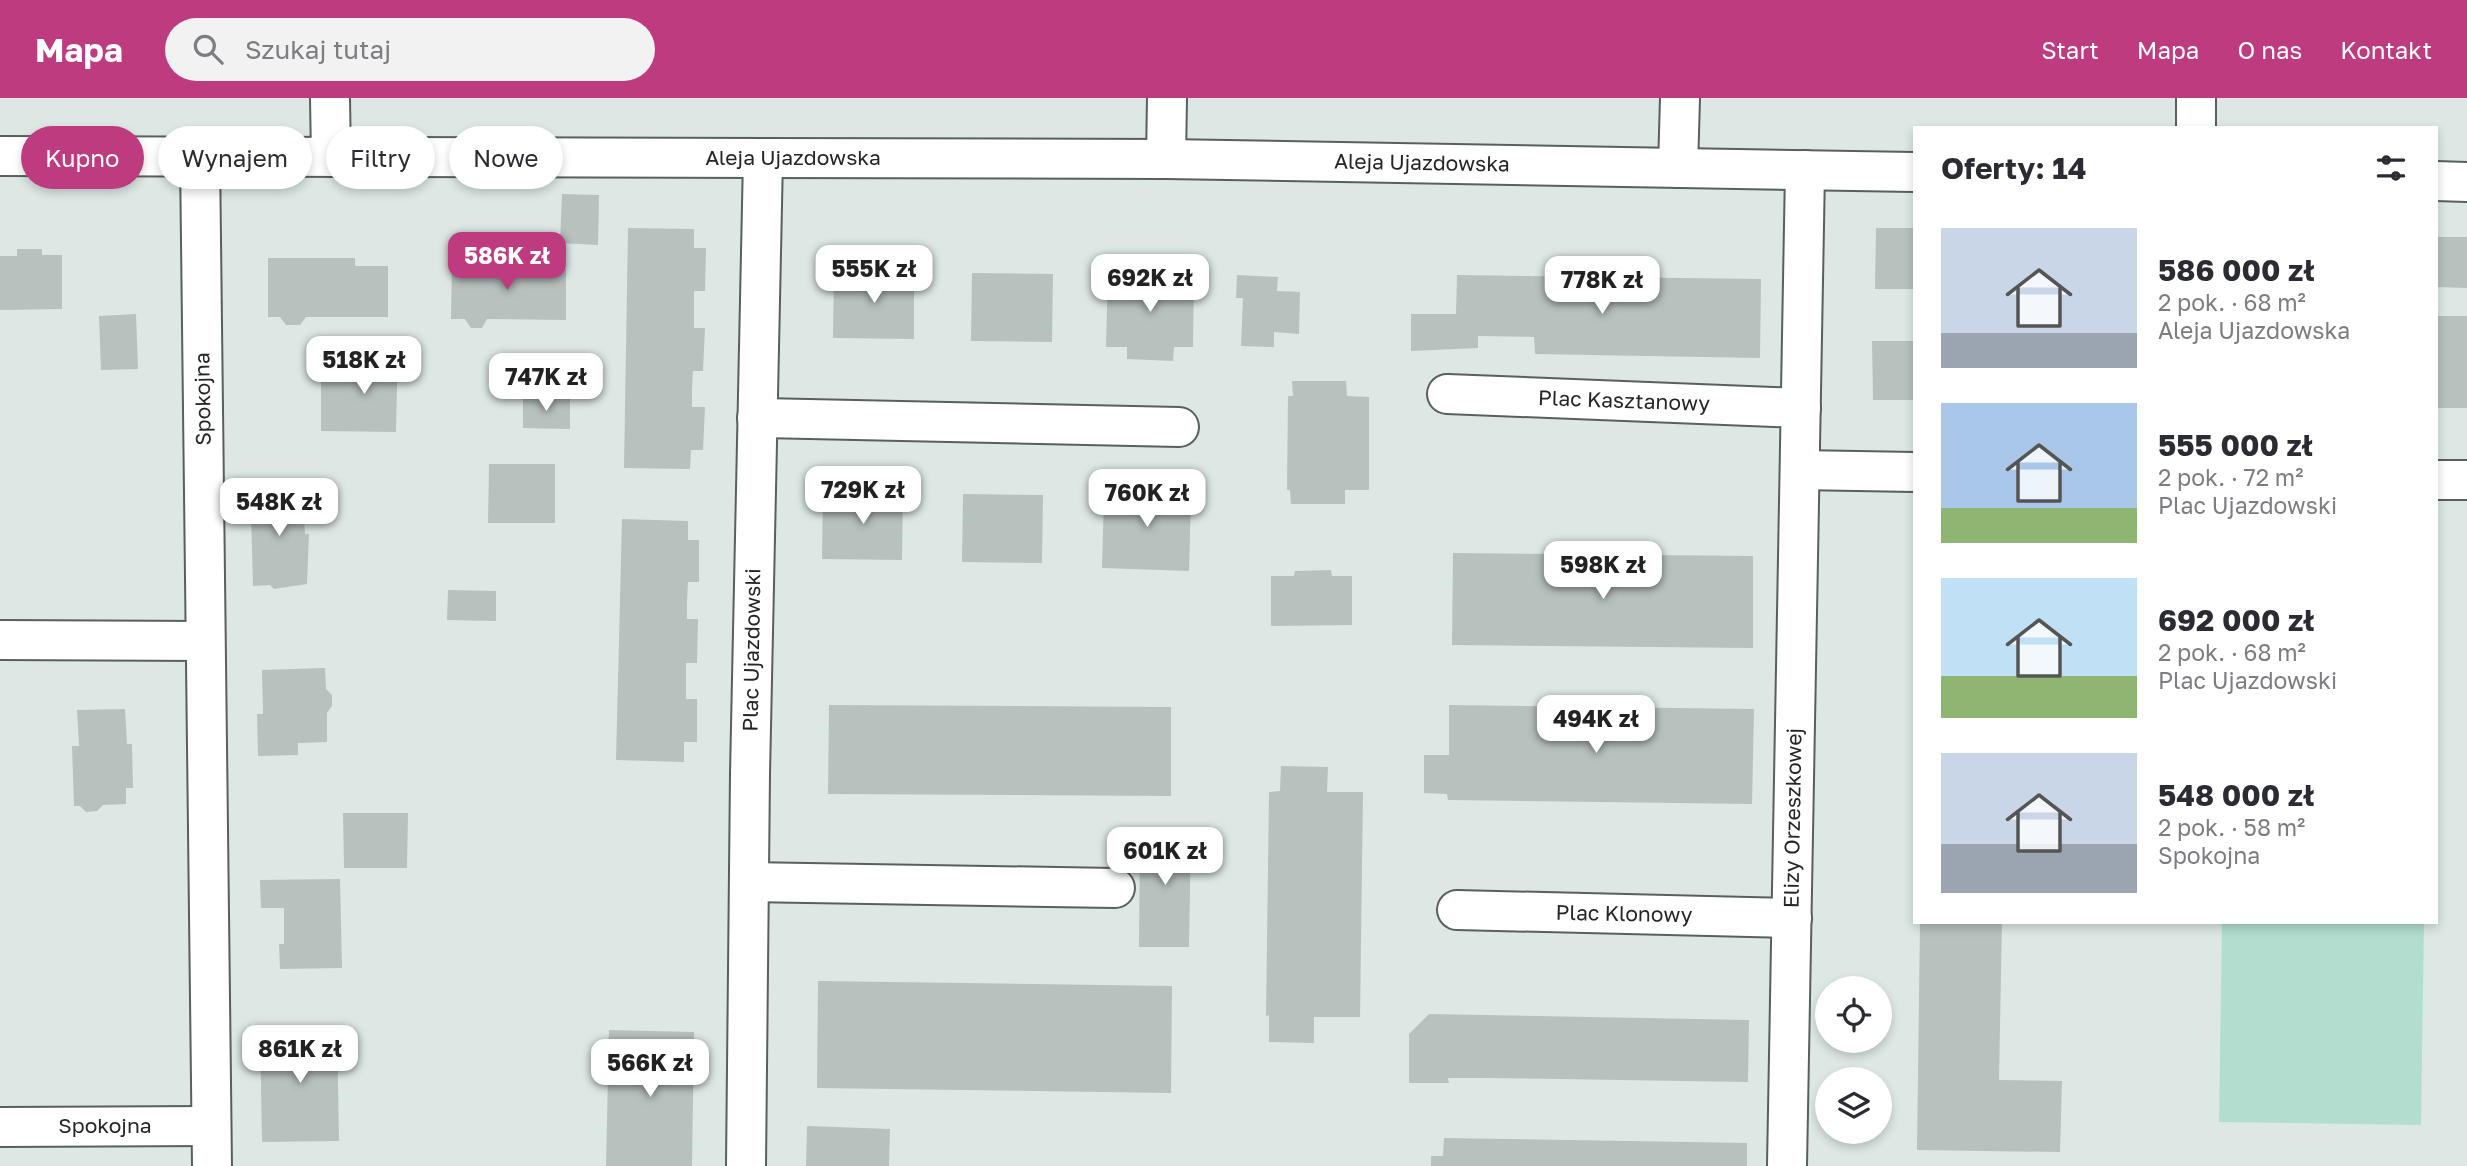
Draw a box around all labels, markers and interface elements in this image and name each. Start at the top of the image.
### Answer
search box [165,18,655,81]
text: Mapa [35,30,123,69]
icon: search [189,30,227,68]
text: Szukaj tutaj [245,34,391,65]
text: Start [2041,35,2099,64]
text: Mapa [2137,35,2199,64]
text: O nas [2237,35,2302,64]
text: Kontakt [2340,35,2432,64]
chip: Kupno [21,126,144,189]
chip: Wynajem [158,126,312,189]
chip: Filtry [326,126,435,189]
chip: Nowe [449,126,563,189]
street label: Aleja Ujazdowska [705,144,881,170]
street label: Aleja Ujazdowska [1334,147,1510,177]
icon: filters [2372,149,2410,187]
text: Oferty: 14 [1941,150,2087,186]
pin: 586K zł [442,232,572,292]
text: 586K zł [464,241,550,269]
pin: 555K zł [809,246,939,305]
text: 586 000 zł [2158,252,2315,288]
text: 555K zł [832,254,916,282]
pin: 692K zł [1085,254,1215,314]
pin: 778K zł [1537,256,1667,316]
icon: home [1997,256,2081,340]
text: 692K zł [1107,263,1193,291]
text: 778K zł [1561,265,1643,293]
text: 2 pok. · 68 m² [2158,288,2306,316]
text: Aleja Ujazdowska [2158,316,2350,344]
pin: 518K zł [299,336,429,396]
text: 518K zł [322,345,406,373]
street label: Spokojna [188,352,216,446]
pin: 747K zł [481,354,611,413]
text: 747K zł [505,362,587,390]
street label: Plac Kasztanowy [1538,384,1711,416]
text: 555 000 zł [2158,427,2313,463]
icon: home [1997,431,2081,515]
text: 2 pok. · 72 m² [2158,463,2303,491]
pin: 729K zł [798,466,928,526]
pin: 760K zł [1082,470,1212,529]
text: 729K zł [821,475,905,503]
pin: 548K zł [214,478,344,538]
text: 760K zł [1105,478,1189,506]
text: 548K zł [236,487,322,515]
text: Plac Ujazdowski [2158,491,2337,519]
pin: 598K zł [1538,542,1668,601]
text: 598K zł [1560,550,1646,578]
street label: Plac Ujazdowski [737,568,765,732]
text: 692 000 zł [2158,602,2314,638]
icon: home [1997,606,2081,690]
text: 2 pok. · 68 m² [2158,638,2306,666]
text: Plac Ujazdowski [2158,666,2337,694]
pin: 494K zł [1531,696,1661,755]
text: 494K zł [1553,704,1639,732]
street label: Elizy Orzeszkowej [1777,728,1807,908]
text: 548 000 zł [2158,777,2314,813]
icon: home [1997,781,2081,865]
text: 2 pok. · 58 m² [2158,813,2305,841]
pin: 601K zł [1100,828,1230,887]
text: 601K zł [1123,836,1207,864]
text: Spokojna [2158,841,2260,869]
street label: Plac Klonowy [1555,899,1693,927]
map controls [1815,976,1892,1144]
button: locate [1815,976,1892,1053]
pin: 861K zł [235,1026,365,1085]
text: 861K zł [258,1034,342,1062]
pin: 566K zł [585,1040,715,1099]
text: 566K zł [607,1048,693,1076]
button: layers [1815,1067,1892,1144]
street label: Spokojna [58,1112,152,1138]

